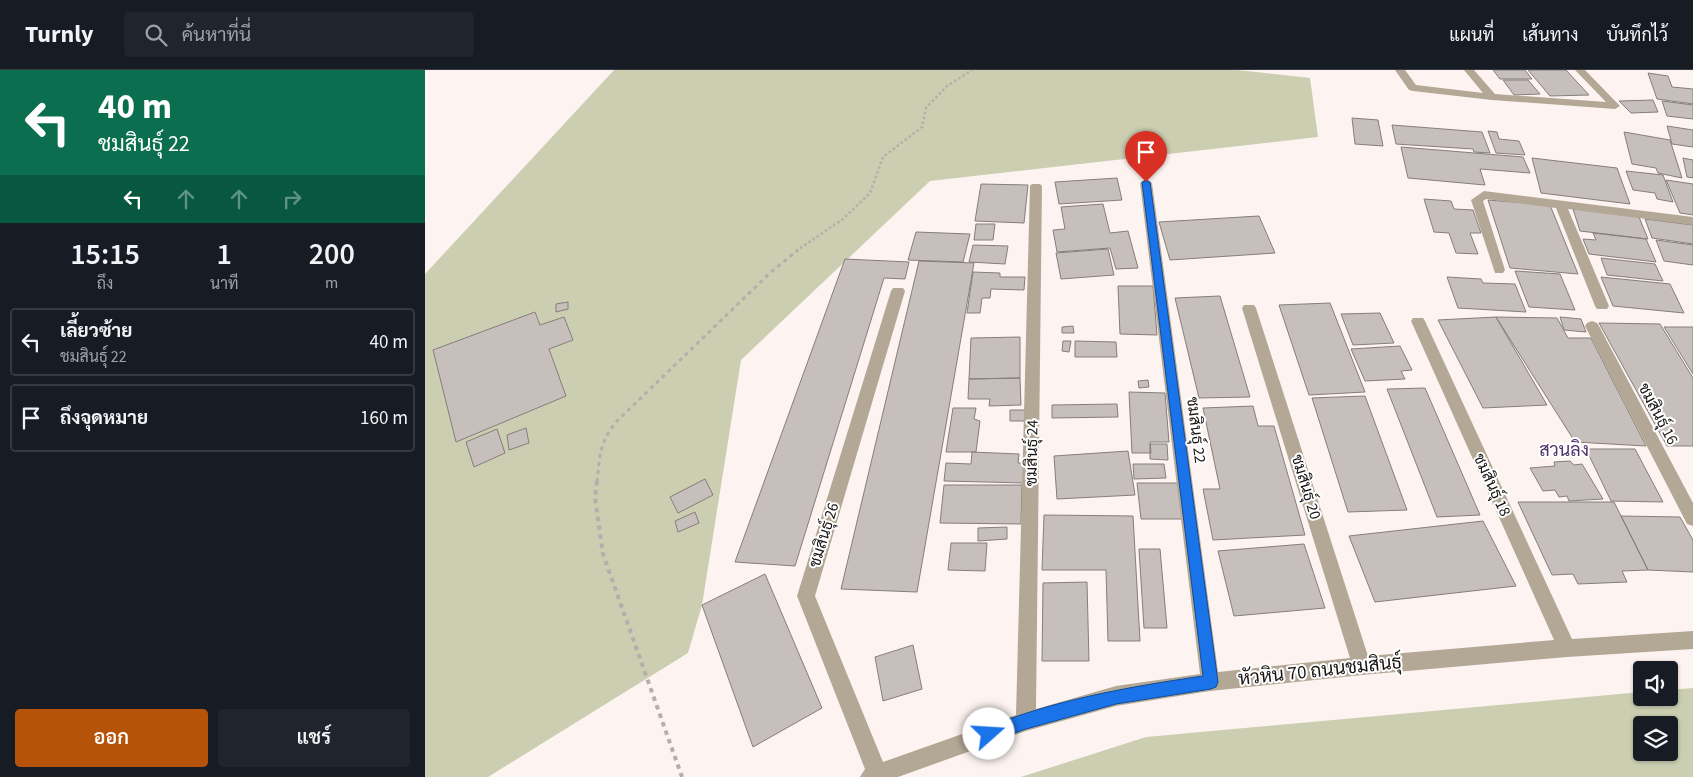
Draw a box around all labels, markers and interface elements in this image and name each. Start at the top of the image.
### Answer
search box [124,12,474,57]
text: Turnly [25,17,94,52]
icon: search [142,21,170,49]
text: ค้นหาที่นี่ [182,22,251,49]
text: แผนที่ [1449,23,1494,48]
text: เส้นทาง [1522,23,1578,48]
text: บันทึกไว้ [1606,23,1668,48]
text: 40 m [98,82,172,132]
icon: left [15,90,80,155]
text: ชมสินธุ์ 22 [98,128,190,160]
pin [1125,131,1167,182]
icon: arrive [1132,138,1160,166]
icon: left [119,185,147,213]
icon: ahead [172,185,200,213]
icon: ahead [225,185,253,213]
icon: right [278,185,306,213]
text: 15:15 [70,233,140,276]
text: 1 [217,233,232,276]
text: 200 [309,233,355,276]
text: m [325,272,338,294]
text: ถึง [97,273,113,295]
text: นาที [210,273,239,295]
text: เลี้ยวซ้าย [60,318,132,345]
icon: left [17,328,45,356]
text: 40 m [370,329,408,356]
text: ชมสินธุ์ 22 [60,346,127,368]
street label: ชมสินธุ์ 16 [1633,378,1685,449]
street label: ชมสินธุ์ 22 [1181,395,1213,465]
icon: arrive [17,404,45,432]
text: ถึงจุดหมาย [60,405,148,432]
text: 160 m [360,405,408,432]
street label: ชมสินธุ์ 24 [1018,419,1044,487]
district label: สวนลิง [1539,438,1589,463]
street label: ชมสินธุ์ 18 [1468,449,1518,520]
street label: ชมสินธุ์ 20 [1286,451,1328,522]
street label: ชมสินธุ์ 26 [802,499,844,570]
street label: หัวหิน 70 ถนนชมสินธุ์ [1237,649,1403,693]
map controls [1633,661,1678,761]
button: sound [1633,661,1678,706]
position arrow [962,707,1014,759]
button: ออก [15,709,208,767]
button: แชร์ [218,709,410,767]
button: layers [1633,716,1678,761]

